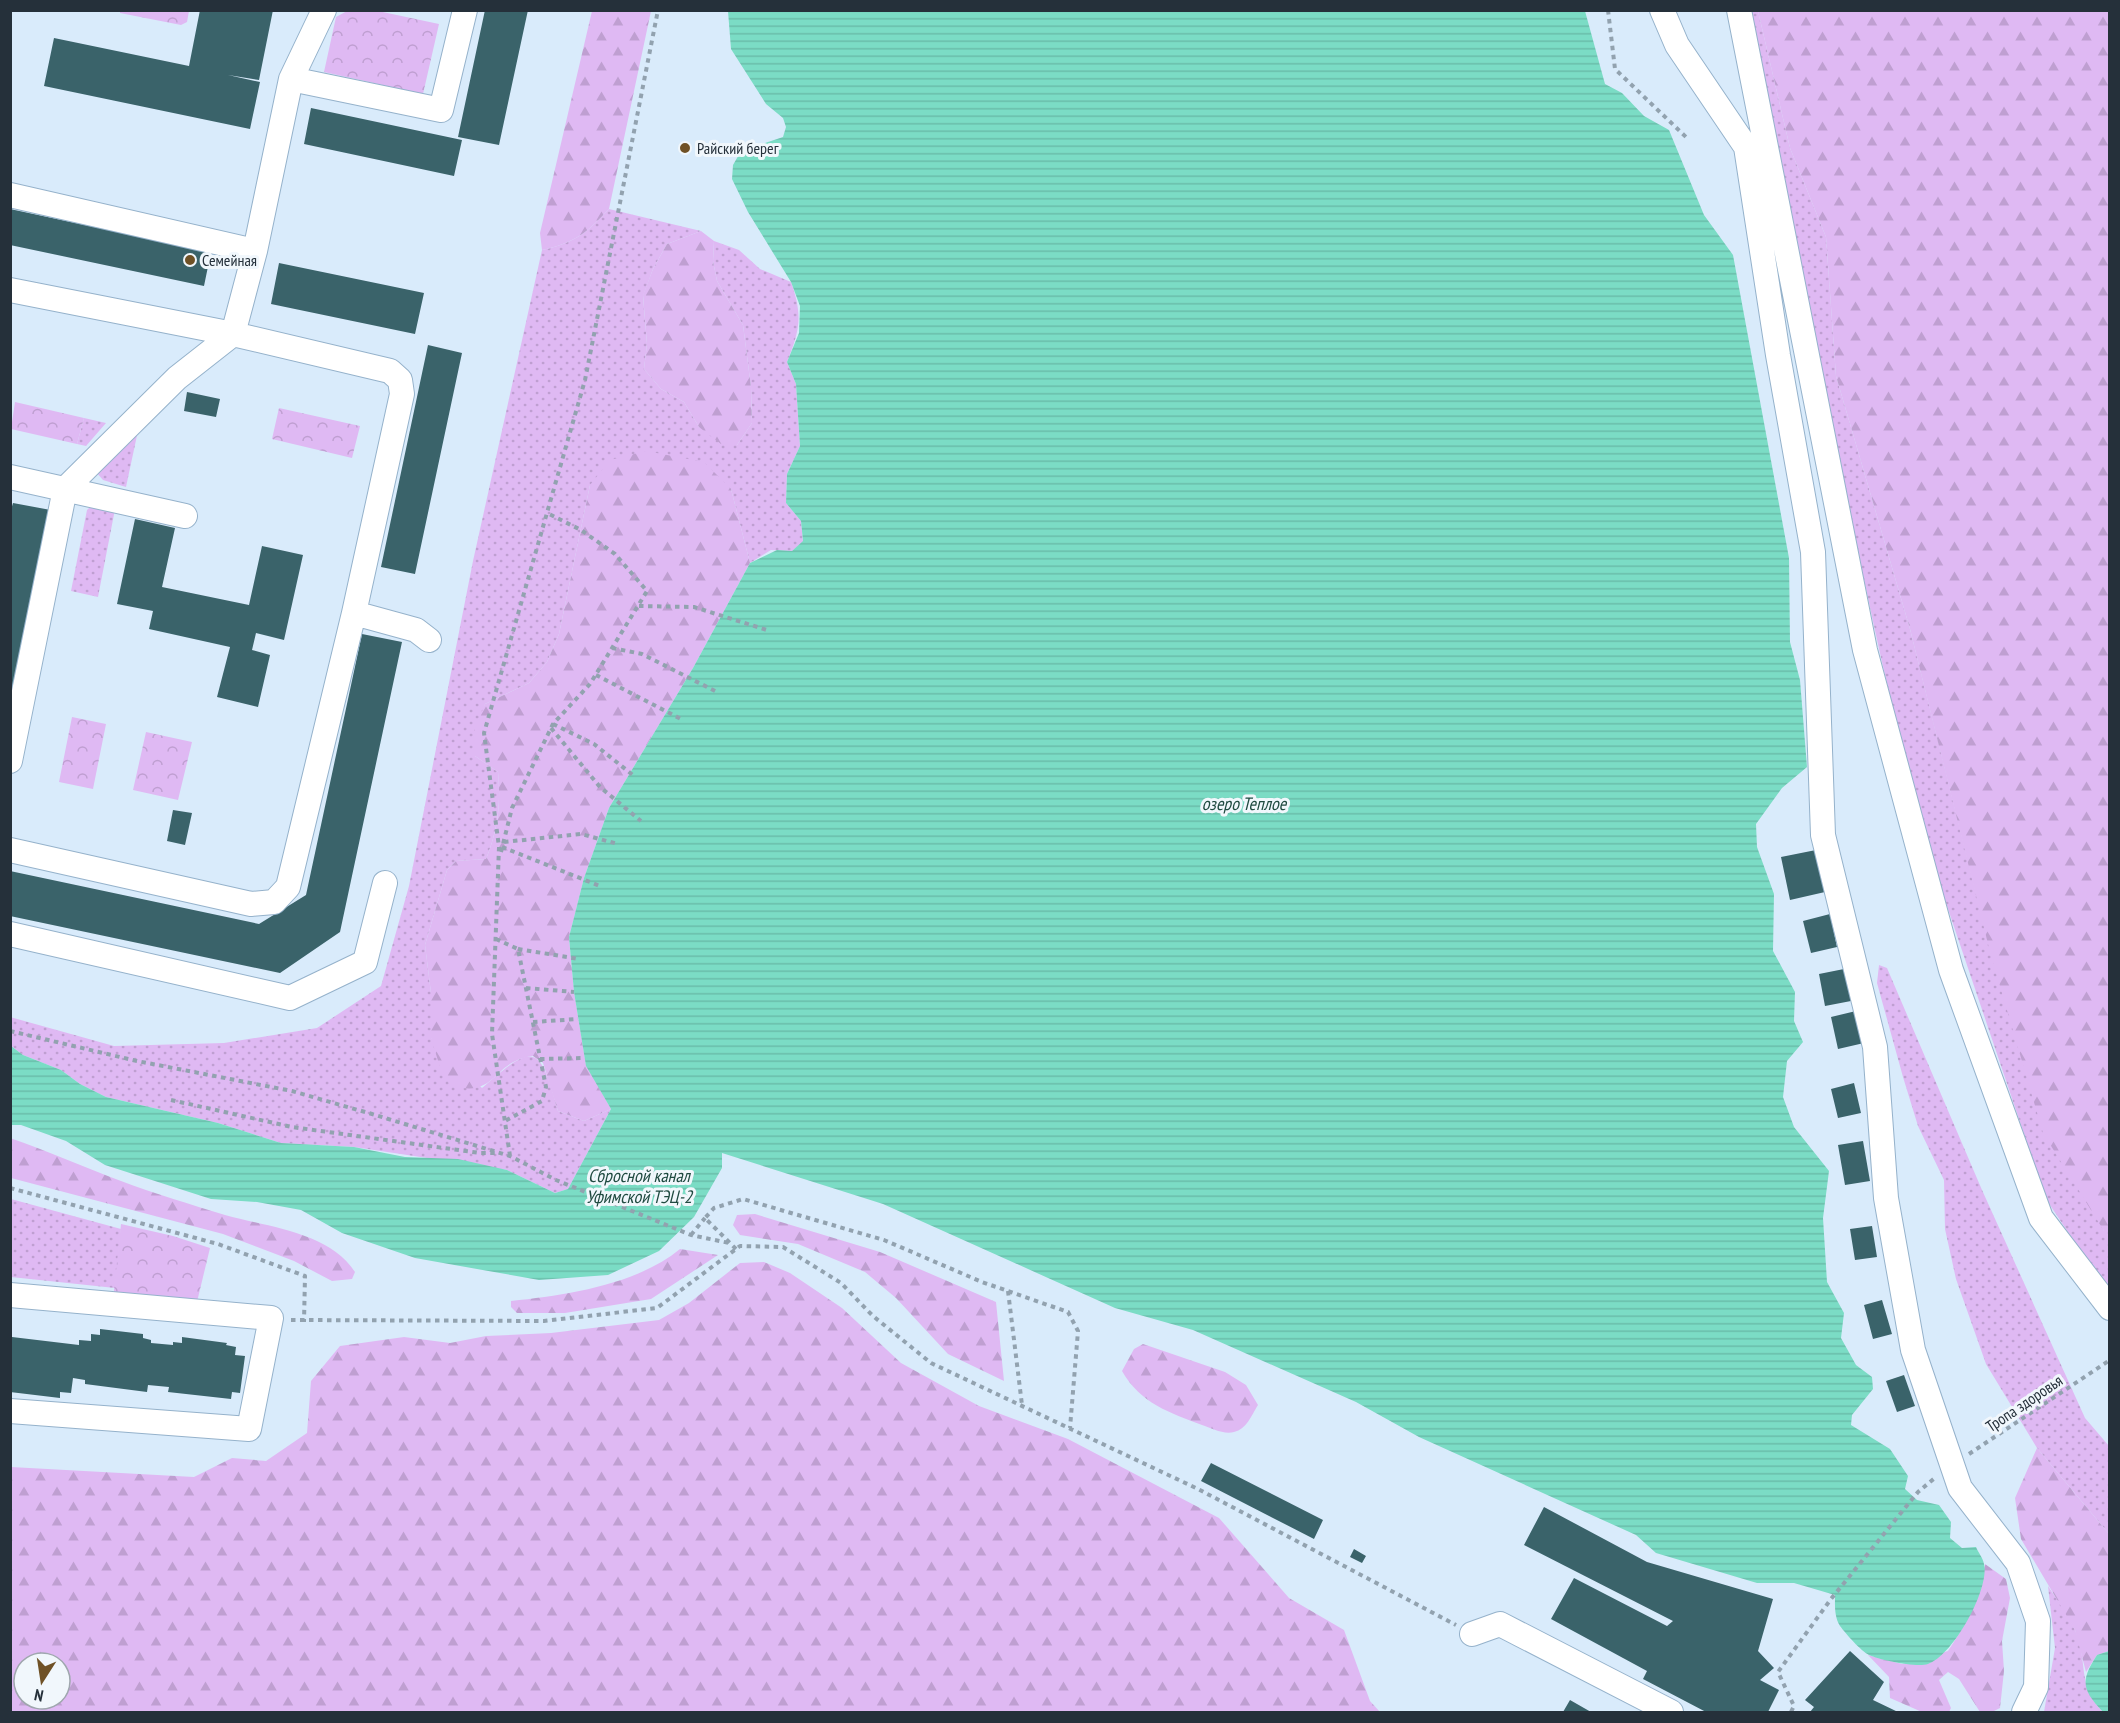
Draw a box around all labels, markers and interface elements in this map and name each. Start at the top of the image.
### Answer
place label: Райский берег [697,138,779,158]
marker: Райский берег [678,141,692,155]
place label: Семейная [202,250,257,270]
marker: Семейная [183,253,197,267]
water label: озеро Теплое [1202,792,1288,815]
water label: Сбросной канал Уфимской ТЭЦ-2 [586,1164,694,1208]
street label: Тропа здоровья [1982,1370,2066,1436]
north arrow [12,1651,72,1711]
text: N [33,1685,45,1706]

